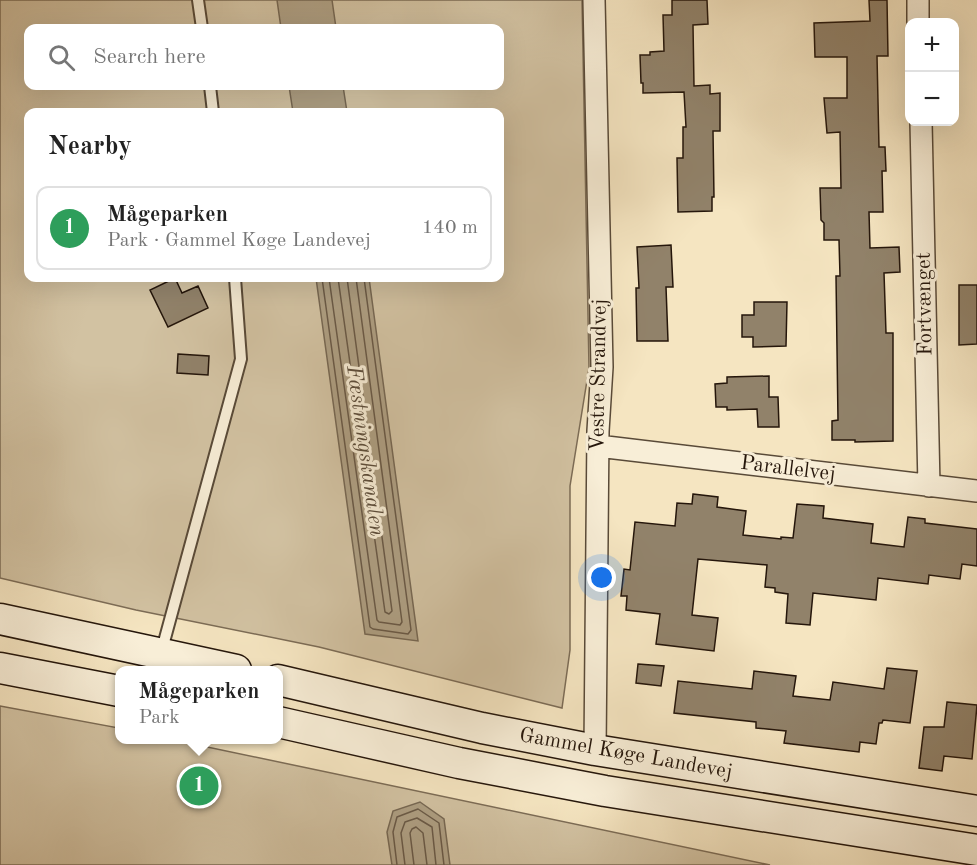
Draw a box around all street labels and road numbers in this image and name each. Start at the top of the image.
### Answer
street label: Fortvænget [914,252,936,356]
street label: Vestre Strandvej [587,299,611,451]
street label: Parallelvej [739,453,837,485]
street label: Gammel Køge Landevej [518,725,734,783]

